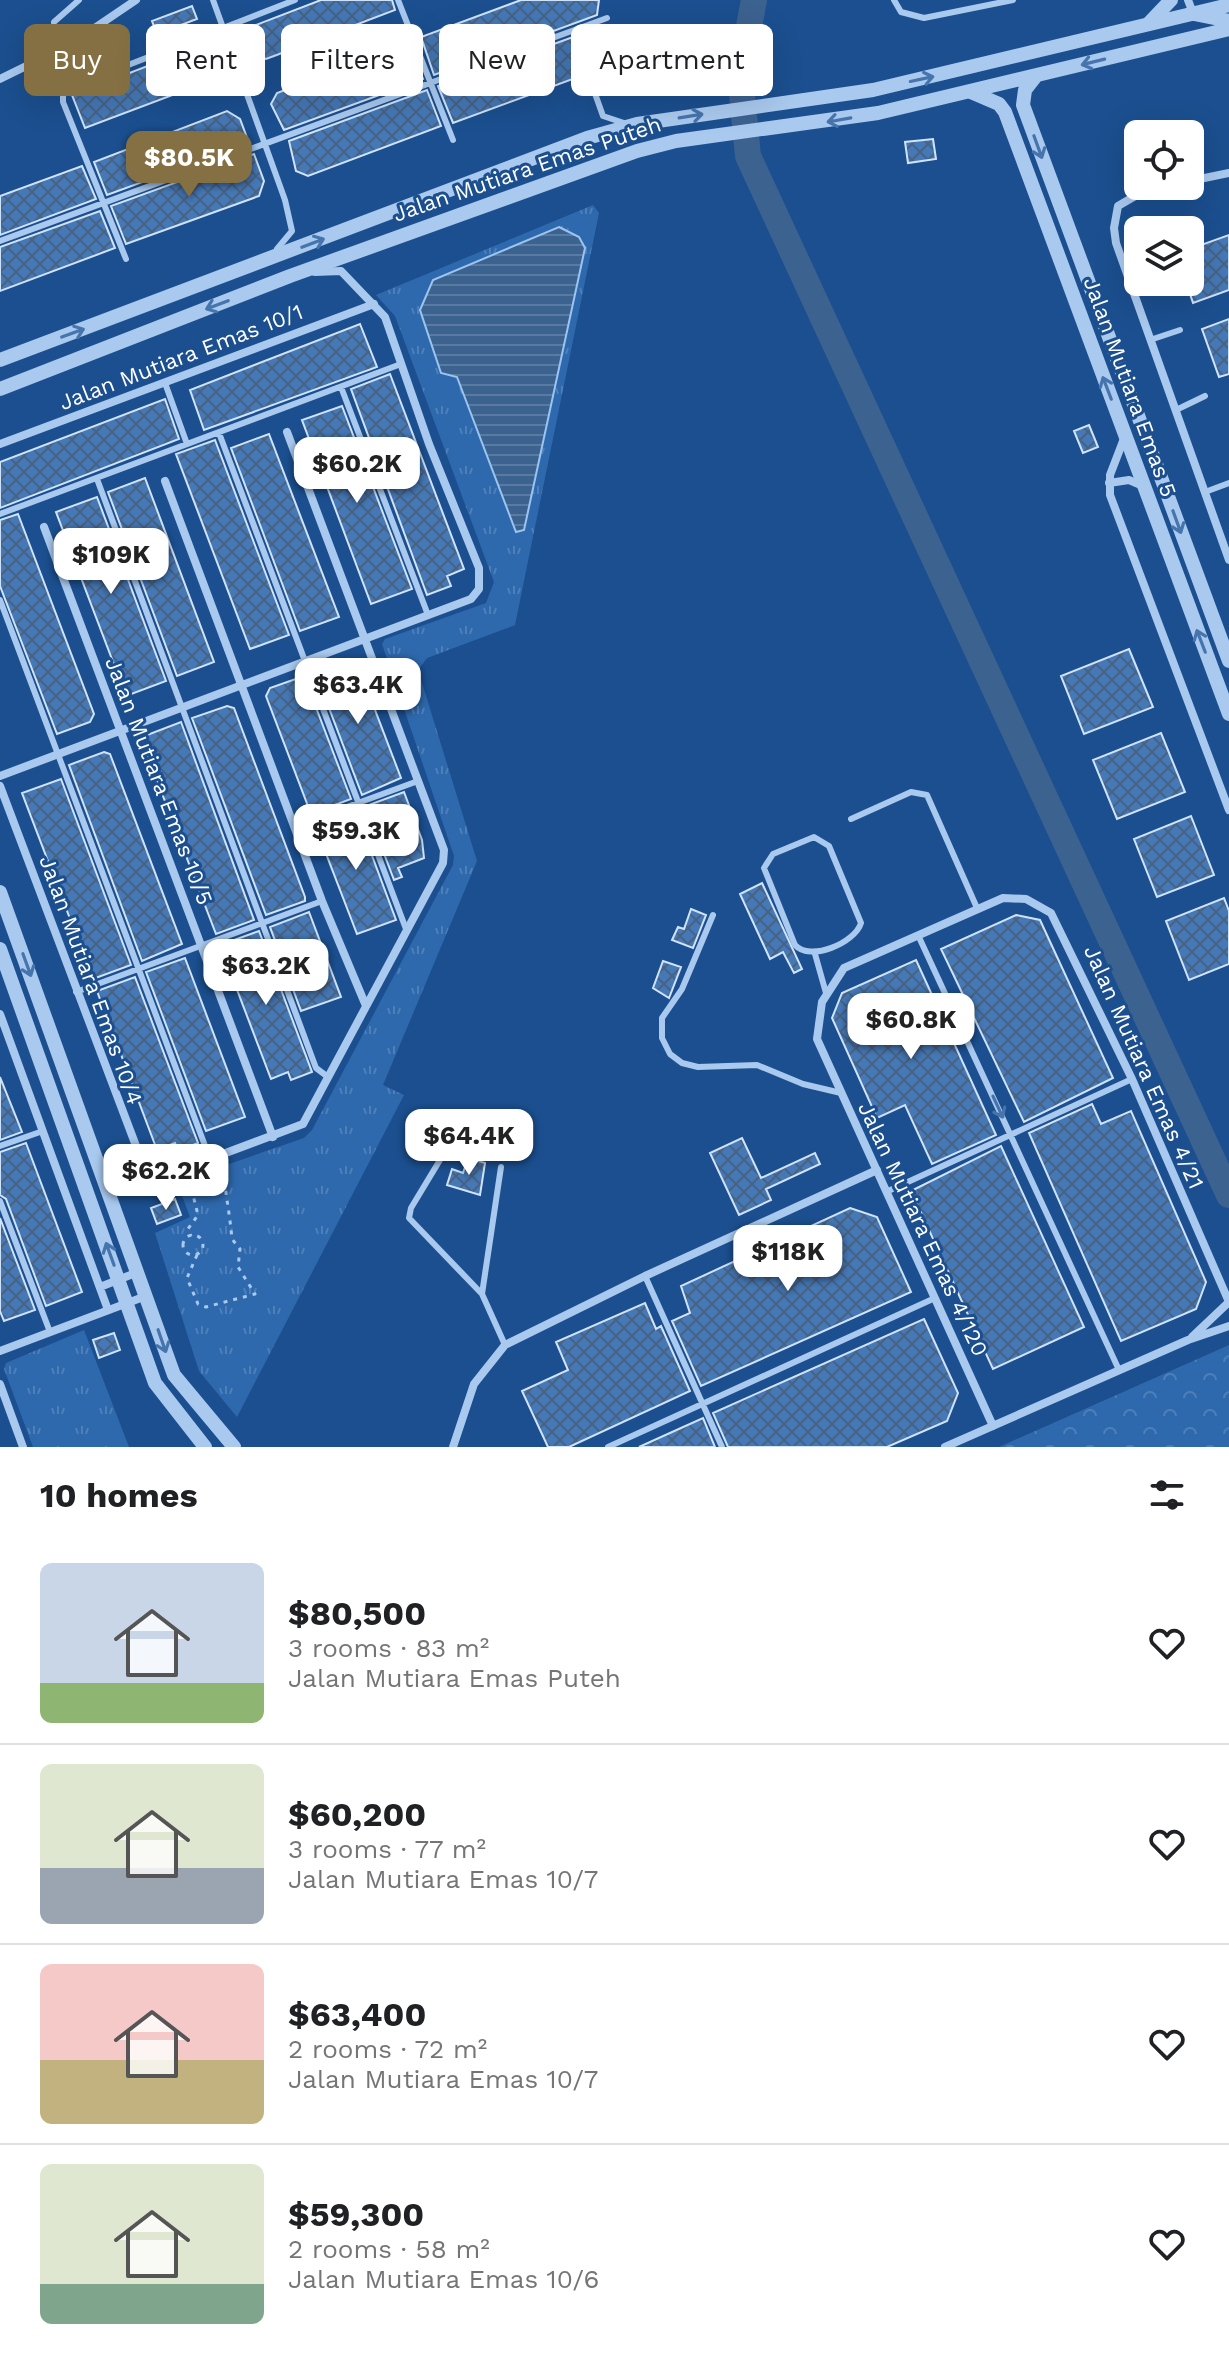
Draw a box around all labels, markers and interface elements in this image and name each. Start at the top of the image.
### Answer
chip: Buy [24,24,130,96]
chip: Rent [146,24,265,96]
chip: Filters [281,24,423,96]
chip: New [439,24,555,96]
chip: Apartment [571,24,773,96]
one-way arrow [1080,56,1106,71]
one-way arrow [909,71,935,86]
one-way arrow [678,107,703,122]
street label: Jalan Mutiara Emas Puteh [390,111,664,227]
one-way arrow [827,113,852,128]
map controls [1124,120,1204,296]
button: locate [1124,120,1204,200]
pin: $80.5K [124,131,254,199]
one-way arrow [1032,134,1046,159]
text: $80.5K [144,142,234,172]
button: layers [1124,216,1204,296]
one-way arrow [300,235,325,249]
street label: Jalan Mutiara Emas 5 [1079,274,1181,500]
street label: Jalan Mutiara Emas 10/1 [56,299,306,415]
one-way arrow [205,299,230,313]
one-way arrow [60,325,85,339]
one-way arrow [1099,376,1113,401]
pin: $60.2K [292,437,422,505]
text: $60.2K [312,448,402,478]
one-way arrow [1171,509,1185,534]
pin: $109K [55,528,167,596]
text: $109K [72,539,150,569]
one-way arrow [1193,629,1208,654]
street label: Jalan Mutiara Emas 10/5 [100,654,218,908]
pin: $63.4K [293,658,423,726]
text: $63.4K [313,669,403,699]
pin: $59.3K [291,804,421,872]
text: $59.3K [312,815,400,845]
street label: Jalan Mutiara Emas 10/4 [34,852,148,1108]
pin: $63.2K [201,939,331,1007]
street label: Jalan Mutiara Emas 4/21 [1079,941,1209,1193]
text: $63.2K [221,950,311,980]
one-way arrow [20,952,35,977]
pin: $60.8K [846,993,976,1061]
text: $60.8K [865,1004,957,1034]
one-way arrow [991,1095,1006,1119]
street label: Jalan Mutiara Emas 4/120 [853,1098,993,1360]
pin: $64.4K [404,1109,534,1177]
text: $64.4K [423,1120,515,1150]
pin: $62.2K [101,1144,231,1212]
text: $62.2K [121,1155,211,1185]
pin: $118K [732,1225,844,1293]
text: $118K [751,1236,825,1266]
one-way arrow [101,1242,116,1267]
one-way arrow [156,1328,170,1353]
icon: filters [1145,1473,1189,1517]
text: 10 homes [40,1475,198,1515]
text: $80,500 [288,1593,426,1633]
icon: home [104,1595,200,1691]
icon: heart [1145,1621,1189,1665]
text: 3 rooms · 83 m² [288,1633,489,1663]
text: Jalan Mutiara Emas Puteh [288,1663,621,1693]
text: $60,200 [288,1794,426,1834]
icon: home [104,1796,200,1892]
icon: heart [1145,1822,1189,1866]
text: 3 rooms · 77 m² [288,1834,486,1864]
text: Jalan Mutiara Emas 10/7 [288,1864,598,1894]
text: $63,400 [288,1994,426,2034]
icon: home [104,1996,200,2092]
icon: heart [1145,2022,1189,2066]
text: 2 rooms · 72 m² [288,2034,487,2064]
text: Jalan Mutiara Emas 10/7 [288,2064,598,2094]
text: $59,300 [288,2194,424,2234]
icon: home [104,2196,200,2292]
icon: heart [1145,2222,1189,2266]
text: 2 rooms · 58 m² [288,2234,490,2264]
text: Jalan Mutiara Emas 10/6 [288,2264,599,2294]

